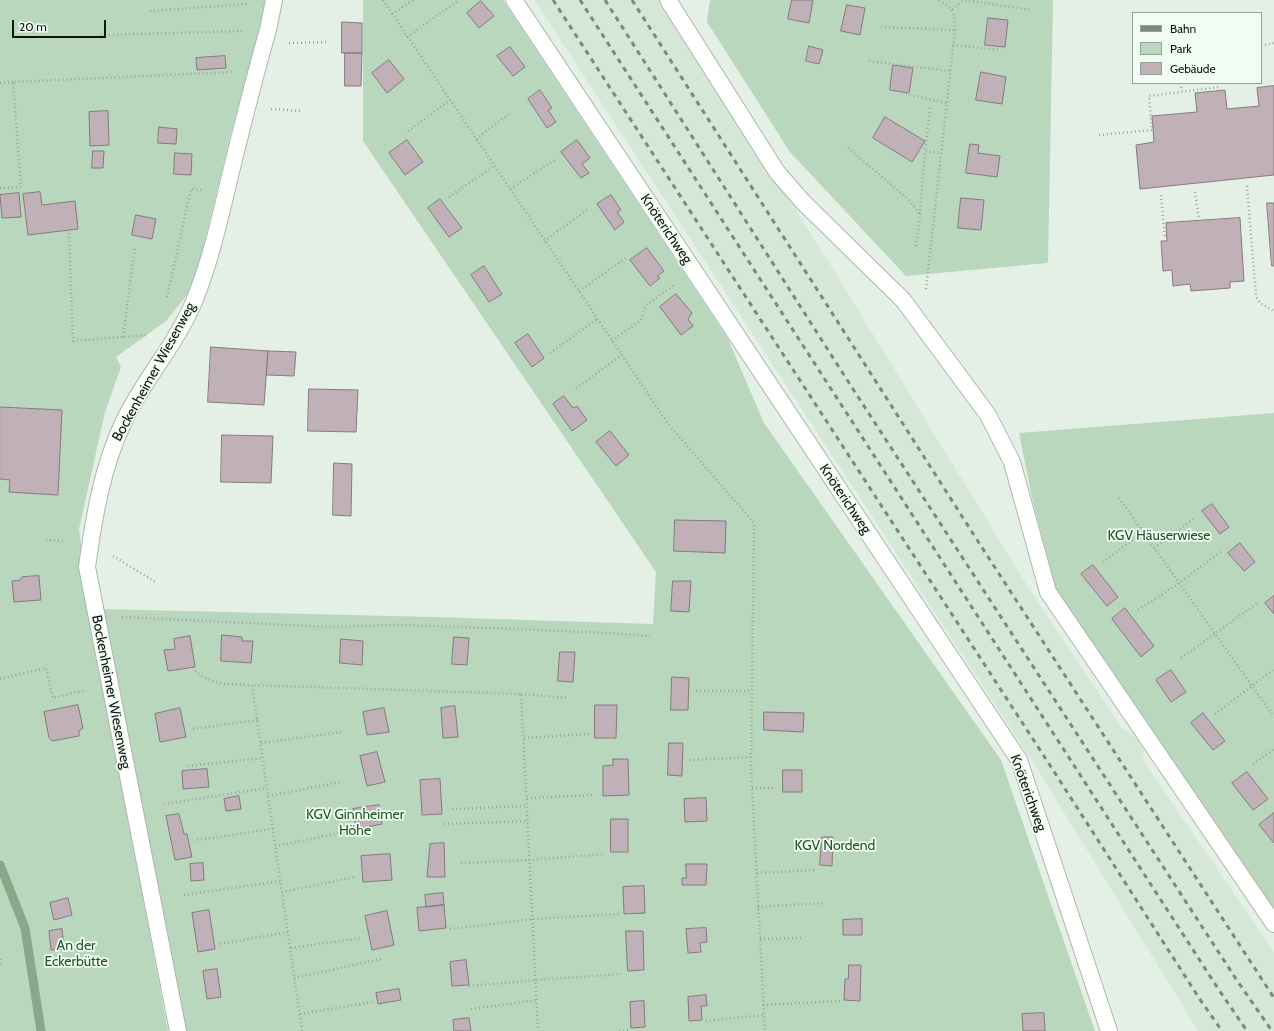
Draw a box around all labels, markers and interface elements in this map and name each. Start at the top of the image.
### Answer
scale bar [14,12,108,38]
legend [1132,12,1262,84]
text: 20 m [19,19,47,34]
text: Bahn [1170,21,1196,36]
text: Park [1170,41,1192,56]
text: Gebäude [1170,61,1216,76]
street label: Knöterichweg [636,191,696,267]
street label: Bockenheimer Wiesenweg [109,300,199,444]
street label: Knöterichweg [815,461,875,537]
park label: KGV Häuserwiese [1107,528,1211,544]
street label: Bockenheimer Wiesenweg [88,614,134,770]
street label: Knöterichweg [1006,752,1050,834]
park label: KGV Ginnheimer Höhe [306,807,404,840]
park label: KGV Nordend [795,838,875,854]
park label: An der Eckerbütte [44,938,108,970]

